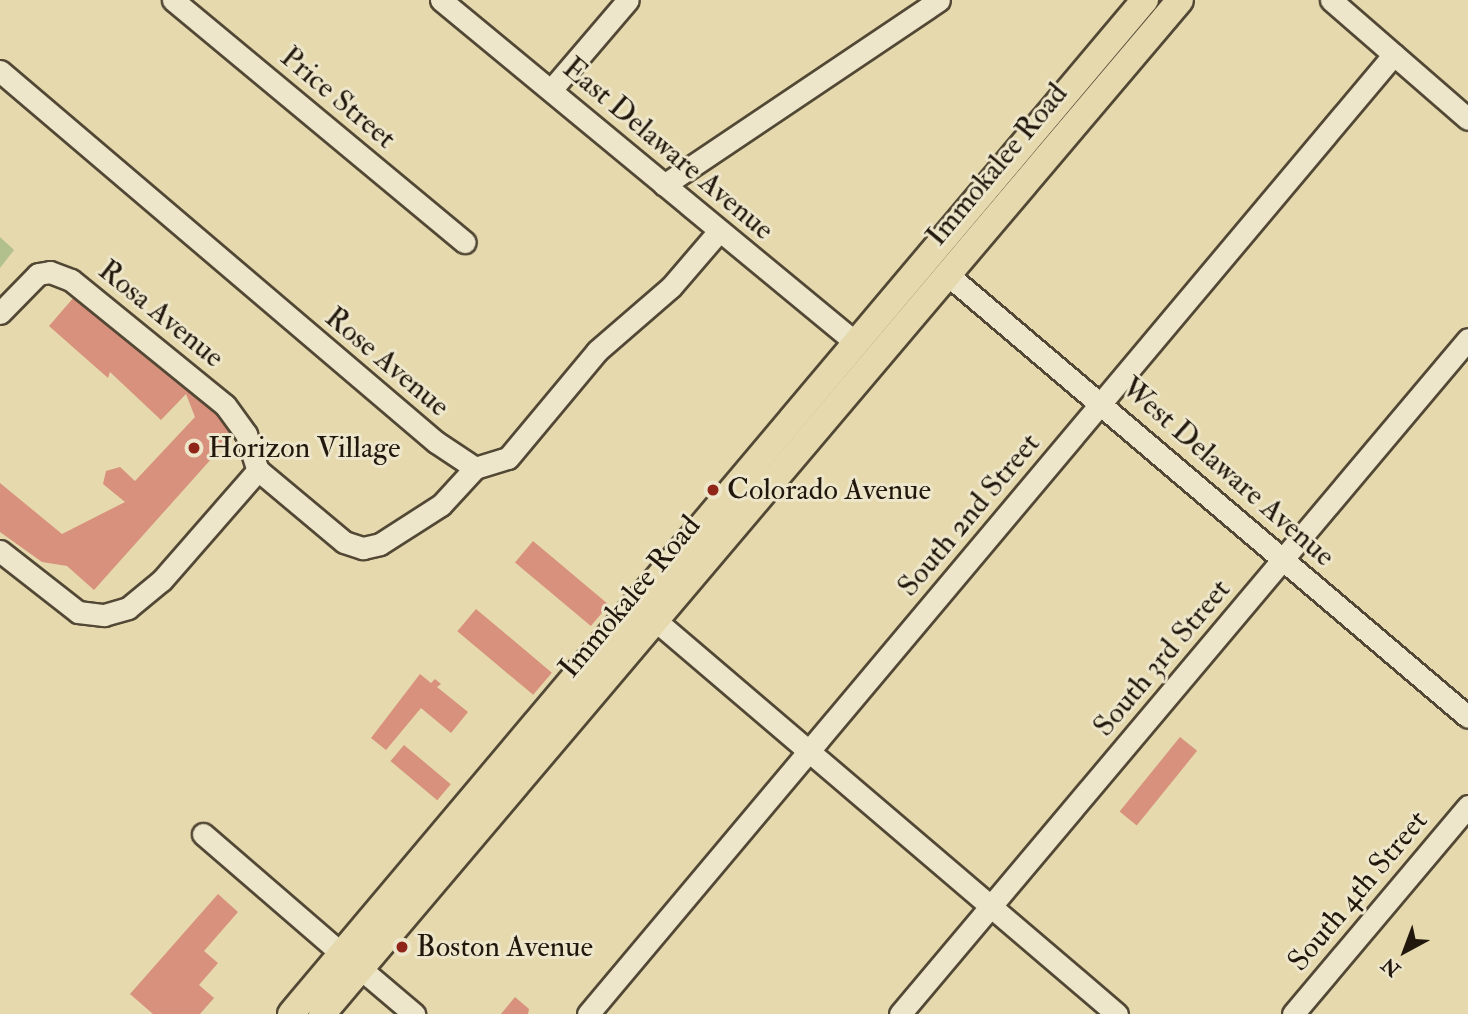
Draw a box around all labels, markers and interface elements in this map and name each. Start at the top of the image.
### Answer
street label: Price Street [273,39,403,157]
street label: East Delaware Avenue [555,50,781,248]
street label: Immokalee Road [919,76,1075,254]
street label: Rosa Avenue [91,252,231,376]
street label: Rose Avenue [317,299,457,425]
street label: West Delaware Avenue [1114,370,1342,574]
street label: South 2nd Street [890,426,1048,604]
place label: Horizon Village [208,430,401,466]
marker: Horizon Village [186,440,202,456]
place label: Colorado Avenue [727,472,931,508]
marker: Colorado Avenue [705,482,721,498]
street label: Immokalee Road [552,508,708,686]
street label: South 3rd Street [1086,572,1238,744]
street label: South 4th Street [1280,803,1436,979]
north arrow [1370,916,1440,986]
place label: Boston Avenue [416,929,593,965]
marker: Boston Avenue [394,939,410,955]
text: N [1377,952,1406,981]

